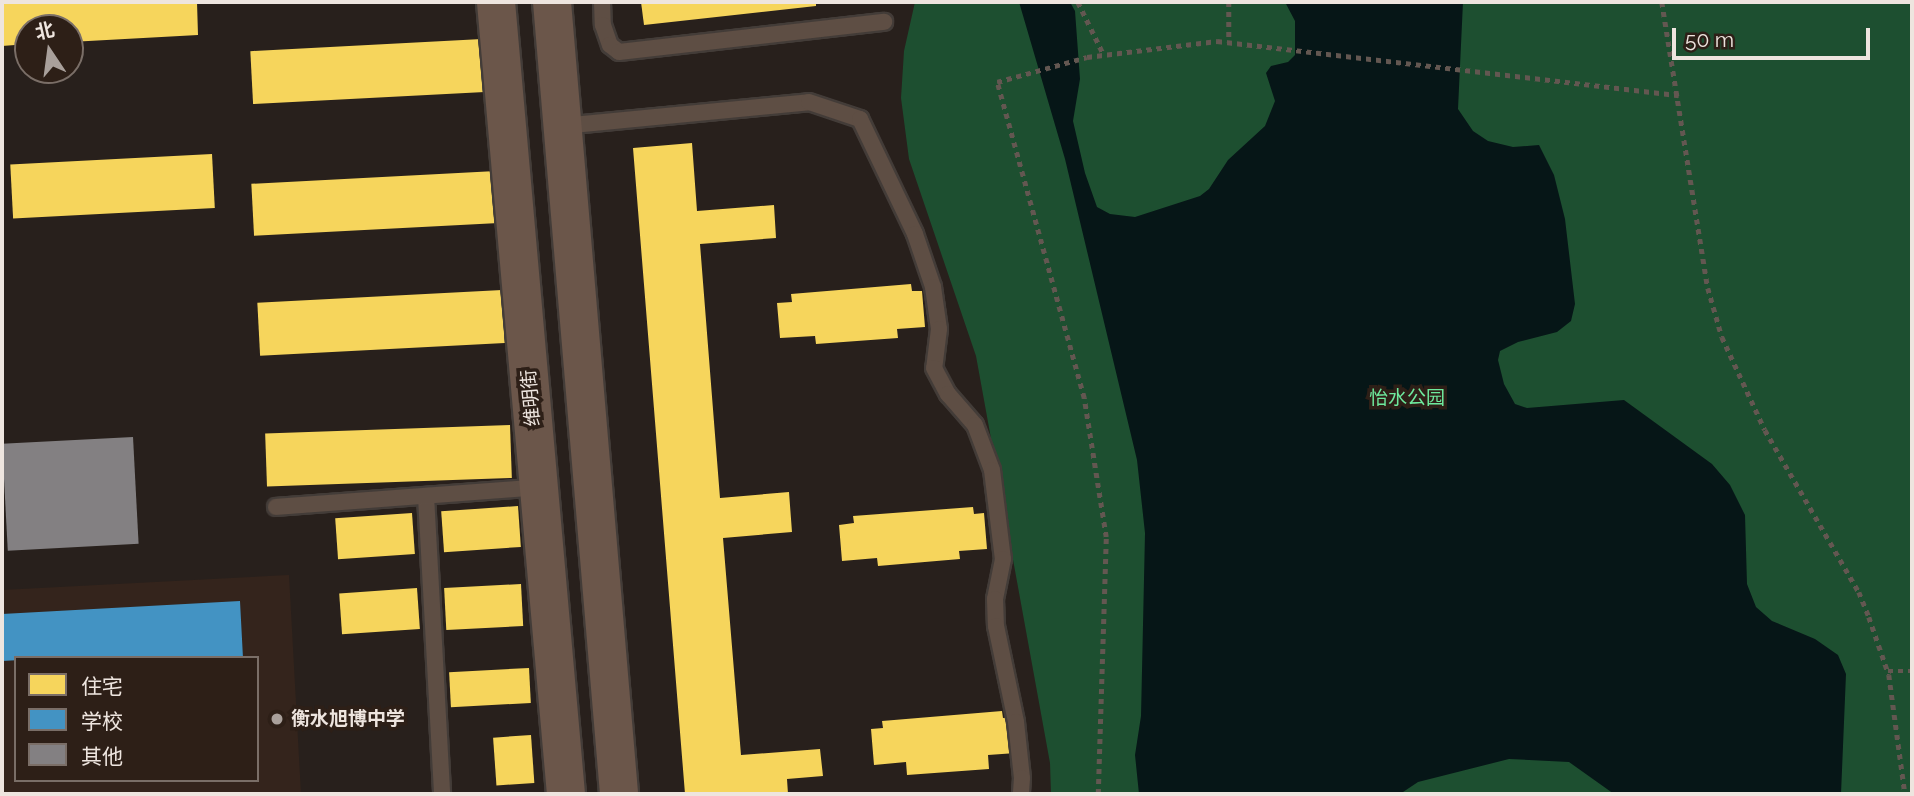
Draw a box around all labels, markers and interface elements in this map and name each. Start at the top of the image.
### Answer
north arrow [14,14,84,84]
scale bar [1676,14,1874,58]
text: 北 [33,18,56,43]
text: 50 m [1685,27,1734,52]
street label: 维明街 [517,369,545,427]
park label: 怡水公园 [1369,387,1445,409]
legend [14,656,259,782]
text: 住宅 [81,674,123,699]
place label: 衡水旭博中学 [291,708,405,730]
text: 学校 [81,709,123,734]
marker: 衡水旭博中学 [269,711,285,727]
text: 其他 [81,744,123,769]

